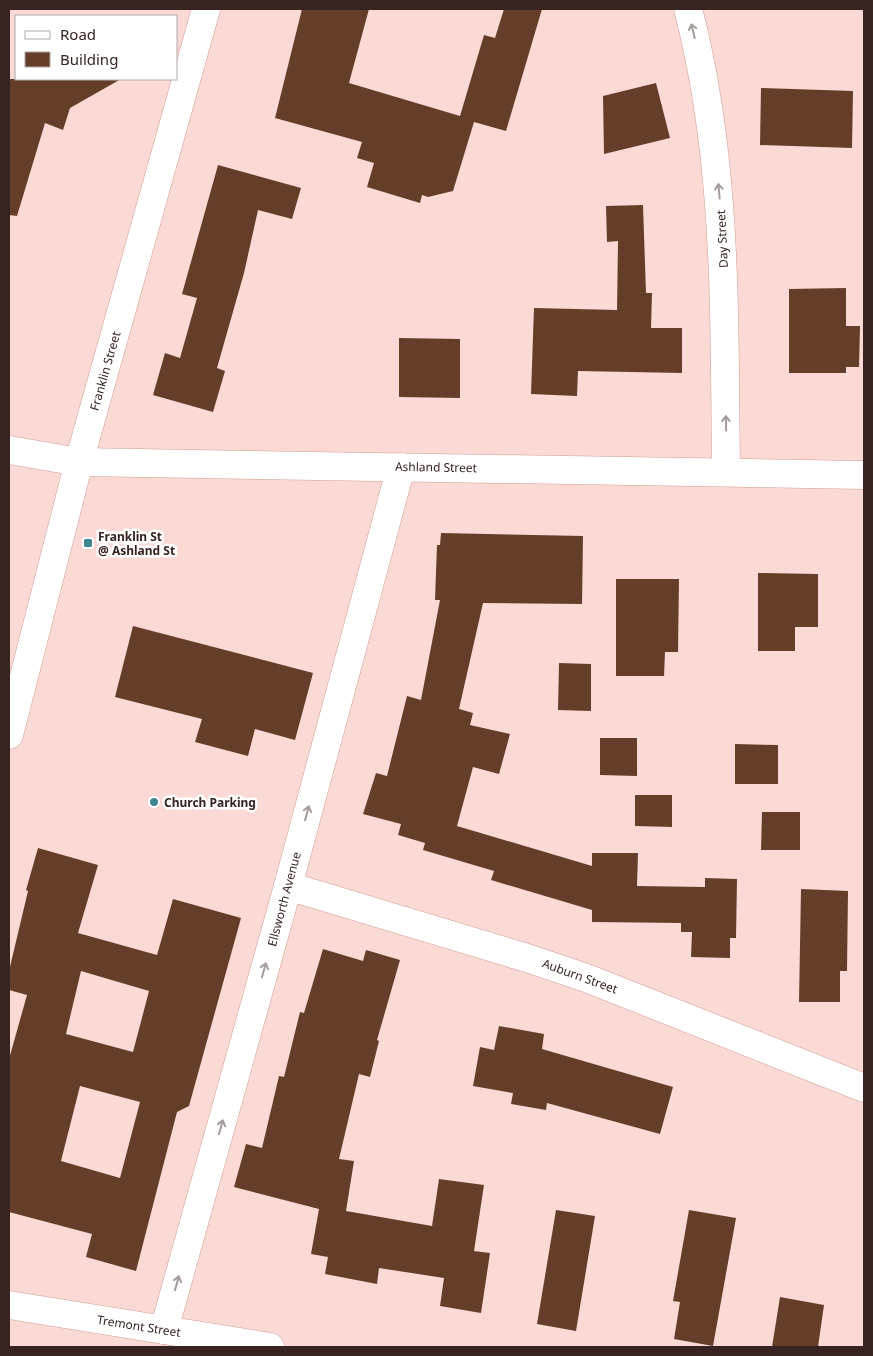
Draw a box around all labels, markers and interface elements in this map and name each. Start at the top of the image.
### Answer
legend [15,15,178,80]
one-way arrow [688,23,697,39]
text: Road [60,24,96,44]
text: Building [60,49,118,69]
one-way arrow [714,183,724,199]
street label: Day Street [712,209,732,269]
street label: Franklin Street [86,329,125,413]
one-way arrow [721,415,731,432]
street label: Ashland Street [395,458,478,476]
place label: Franklin St @ Ashland St [98,528,175,559]
marker: Franklin St @ Ashland St [82,537,94,549]
place label: Church Parking [164,794,256,811]
marker: Church Parking [148,796,160,808]
one-way arrow [303,806,313,822]
street label: Ellsworth Avenue [263,850,305,948]
street label: Auburn Street [540,955,621,998]
one-way arrow [260,963,270,979]
one-way arrow [216,1119,226,1135]
one-way arrow [173,1276,183,1292]
street label: Tremont Street [96,1311,183,1341]

